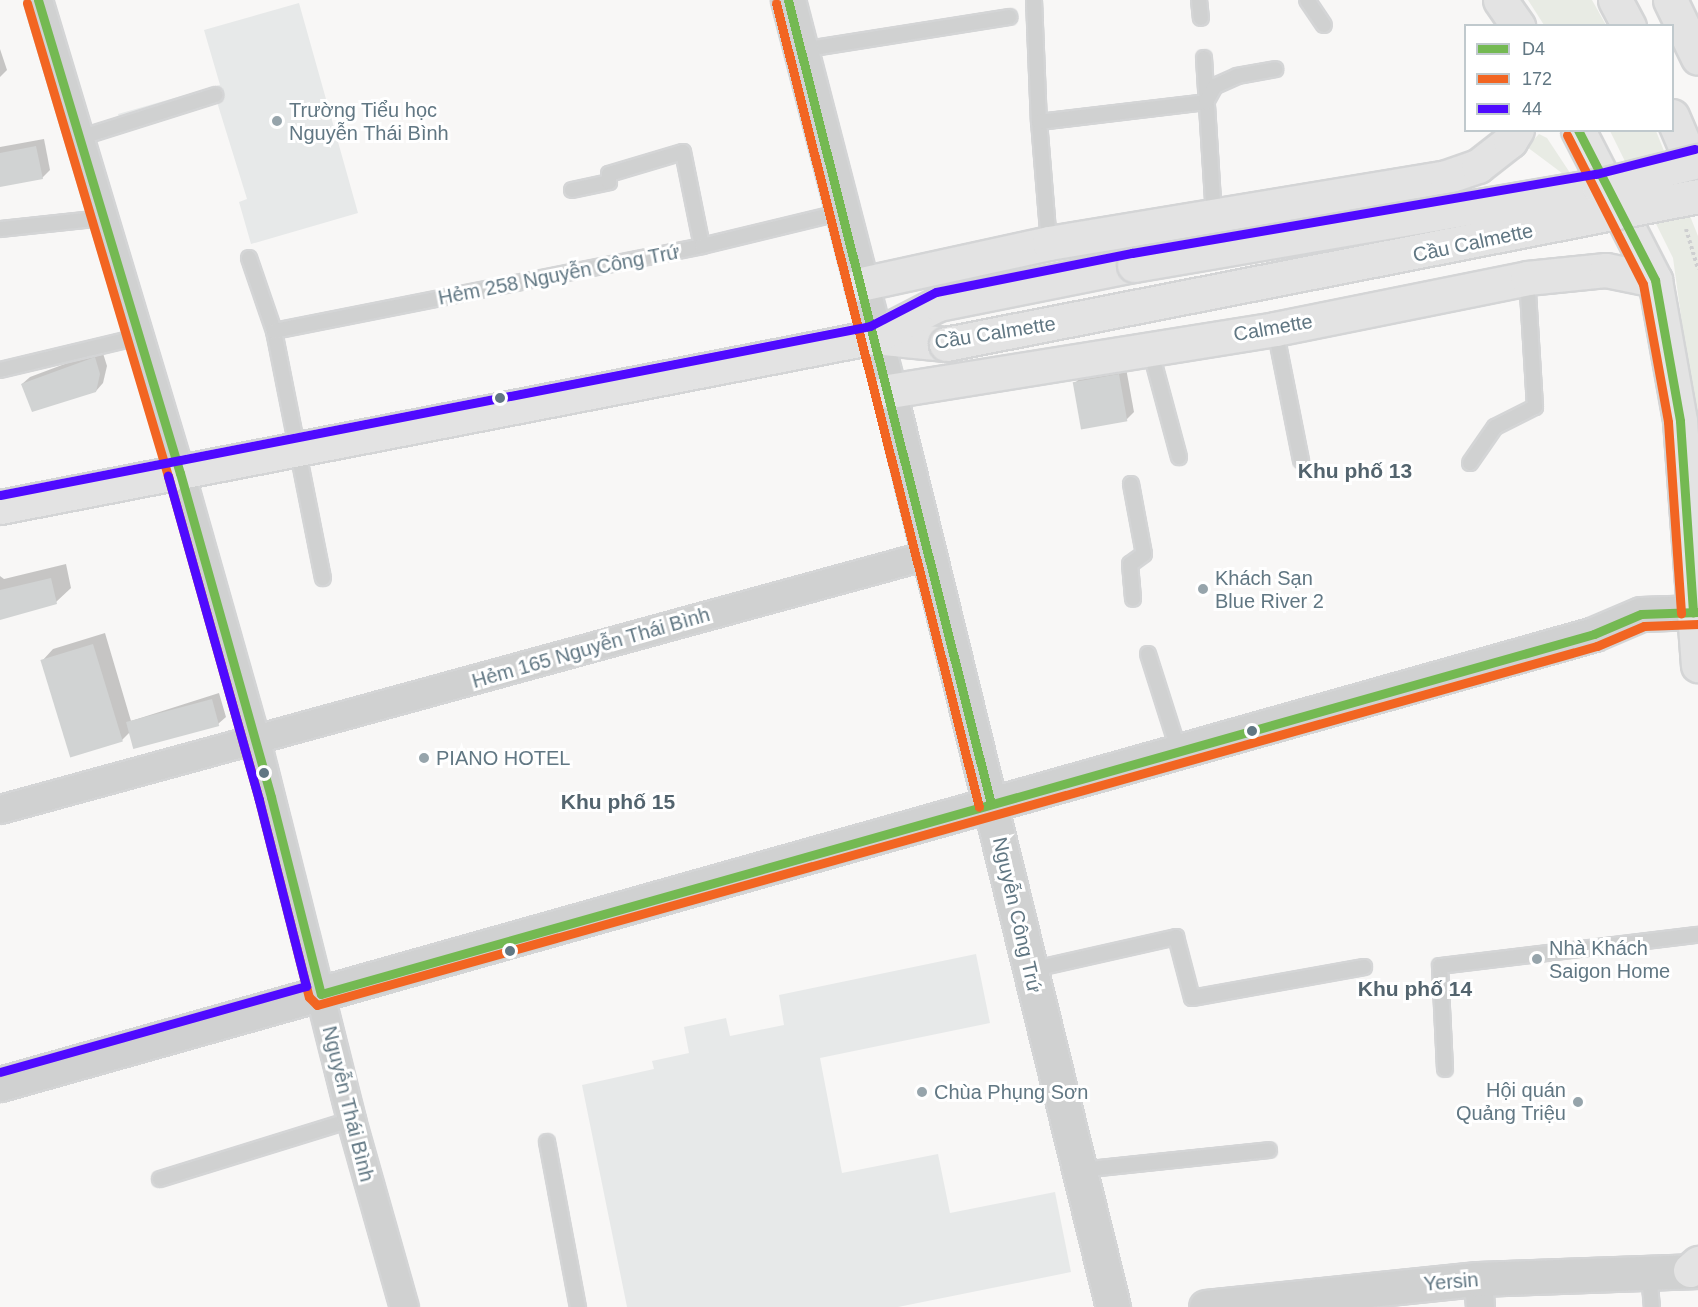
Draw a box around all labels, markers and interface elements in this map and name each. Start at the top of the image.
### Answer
legend [1464,24,1674,132]
text: D4 [1522,39,1545,59]
text: 172 [1522,69,1552,89]
place label: Trường Tiểu học Nguyễn Thái Bình [289,98,449,145]
text: 44 [1522,99,1542,119]
marker: Trường Tiểu học Nguyễn Thái Bình [270,114,284,128]
street label: Cầu Calmette [1411,219,1535,267]
street label: Hẻm 258 Nguyễn Công Trứ [436,240,682,310]
street label: Calmette [1232,309,1314,347]
street label: Cầu Calmette [933,312,1057,354]
unlabelled marker [494,392,506,404]
district label: Khu phố 13 [1298,458,1412,484]
place label: Khách Sạn Blue River 2 [1215,566,1324,613]
marker: Khách Sạn Blue River 2 [1196,582,1210,596]
street label: Hẻm 165 Nguyễn Thái Bình [469,602,713,694]
unlabelled marker [1246,725,1258,737]
place label: PIANO HOTEL [436,746,570,770]
marker: PIANO HOTEL [417,751,431,765]
unlabelled marker [258,767,270,779]
district label: Khu phố 15 [561,789,675,815]
street label: Nguyễn Công Trứ [987,835,1047,995]
place label: Nhà Khách Saigon Home [1549,936,1670,983]
unlabelled marker [504,945,516,957]
marker: Nhà Khách Saigon Home [1530,952,1544,966]
district label: Khu phố 14 [1358,976,1472,1002]
street label: Nguyễn Thái Bình [317,1023,379,1185]
place label: Hội quán Quảng Triệu [1456,1078,1566,1125]
place label: Chùa Phụng Sơn [934,1080,1088,1104]
marker: Chùa Phụng Sơn [915,1085,929,1099]
marker: Hội quán Quảng Triệu [1571,1095,1585,1109]
street label: Yersin [1423,1268,1479,1296]

